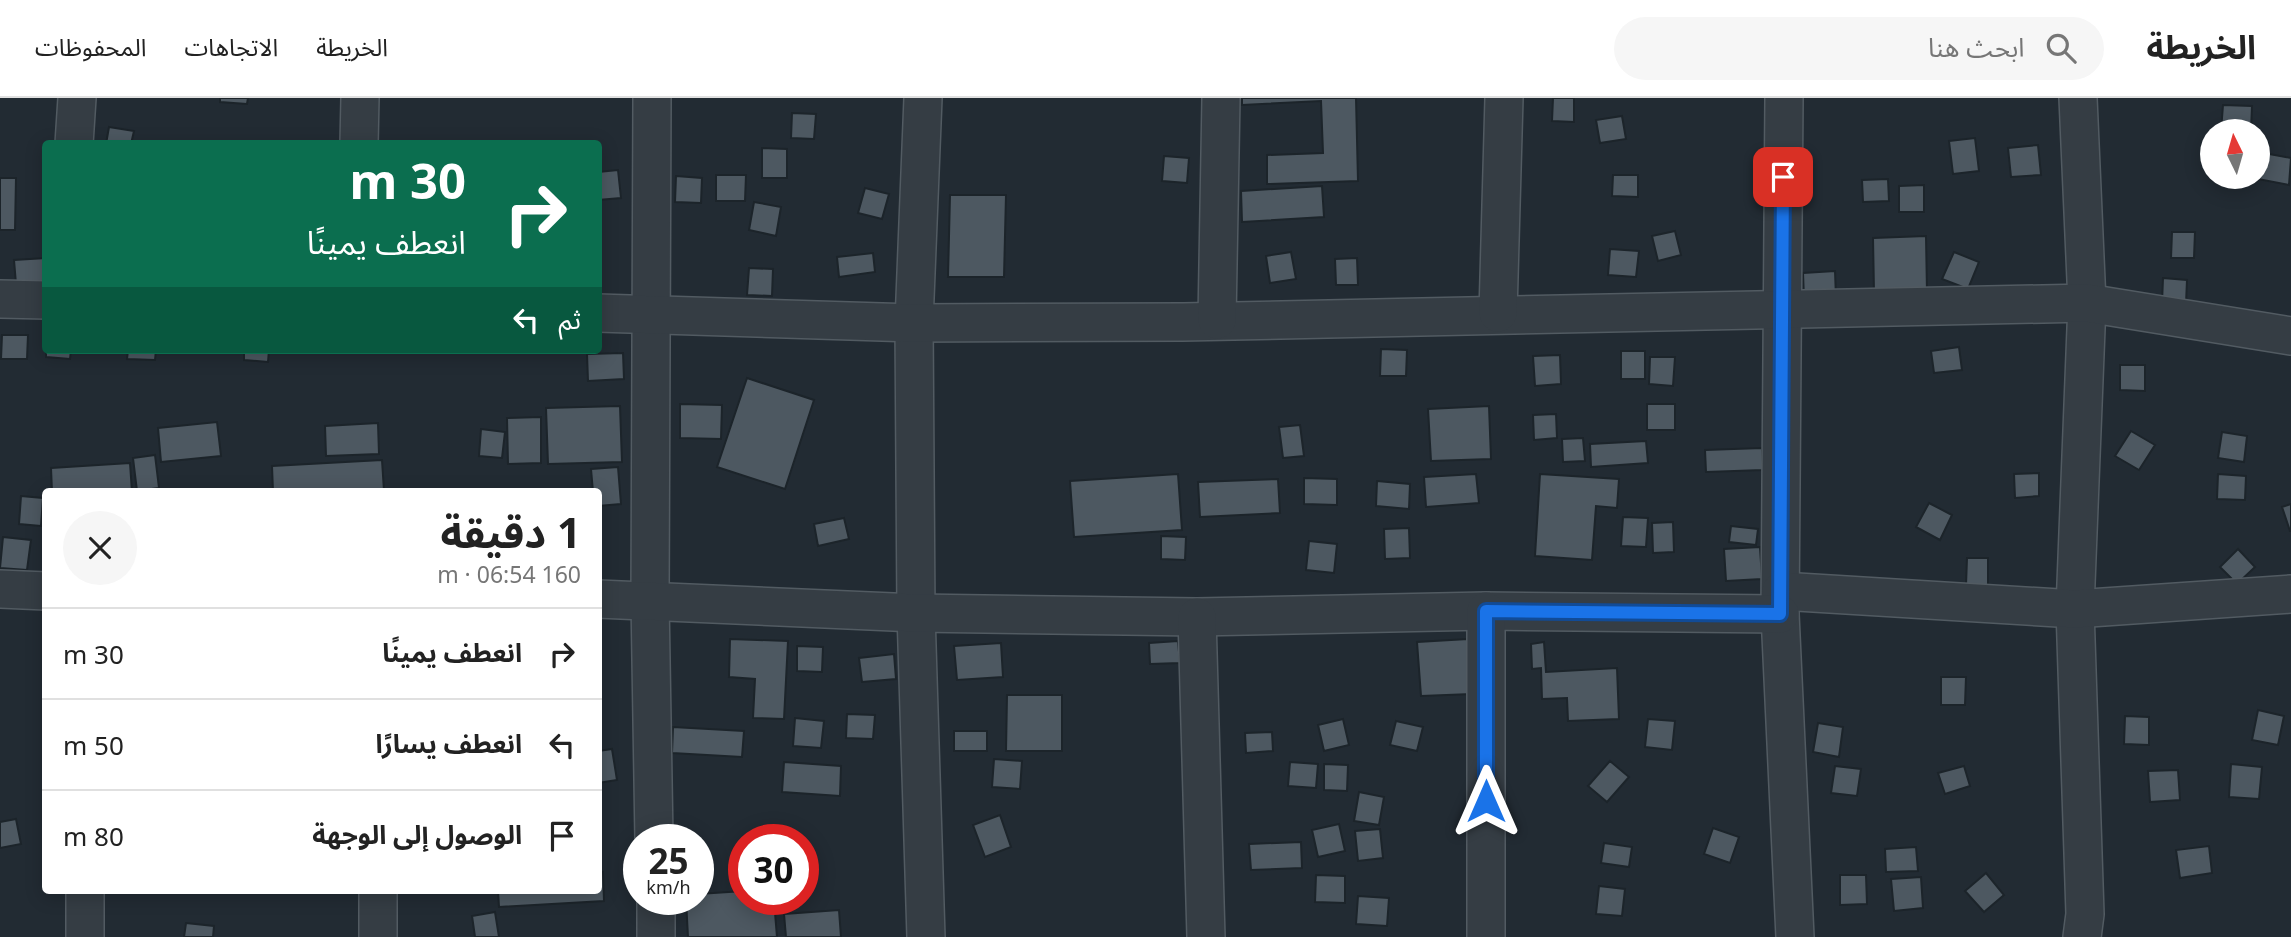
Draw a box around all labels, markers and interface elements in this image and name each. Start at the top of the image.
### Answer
search box [1614,17,2104,80]
text: الخريطة [2146,24,2256,69]
text: ابحث هنا [1928,29,2024,65]
icon: search [2042,29,2080,67]
text: المحفوظات [35,30,146,63]
text: الاتجاهات [184,30,278,63]
text: الخريطة [316,30,388,63]
north arrow [2200,119,2270,189]
map controls [2200,119,2270,189]
text: 30 m [349,147,466,213]
pin [1753,147,1813,207]
icon: arrive [1764,158,1802,196]
icon: right [490,168,581,259]
text: انعطف يمينًا [307,220,466,263]
icon: left [507,301,545,339]
text: ثم [559,301,581,337]
text: 1 دقيقة [440,503,581,560]
button: close [63,511,137,585]
text: 160 m · 06:54 [437,558,581,590]
text: انعطف يمينًا [382,634,522,670]
icon: right [543,635,581,673]
text: 30 m [63,636,124,672]
text: انعطف يسارًا [376,725,522,761]
icon: left [543,726,581,764]
text: 50 m [63,727,124,763]
position arrow [1449,764,1523,838]
text: الوصول إلى الوجهة [312,816,522,852]
icon: arrive [543,817,581,855]
text: 80 m [63,818,124,854]
speed limit sign: 30 [728,824,819,915]
text: 25 [648,837,689,884]
text: km/h [646,875,691,899]

